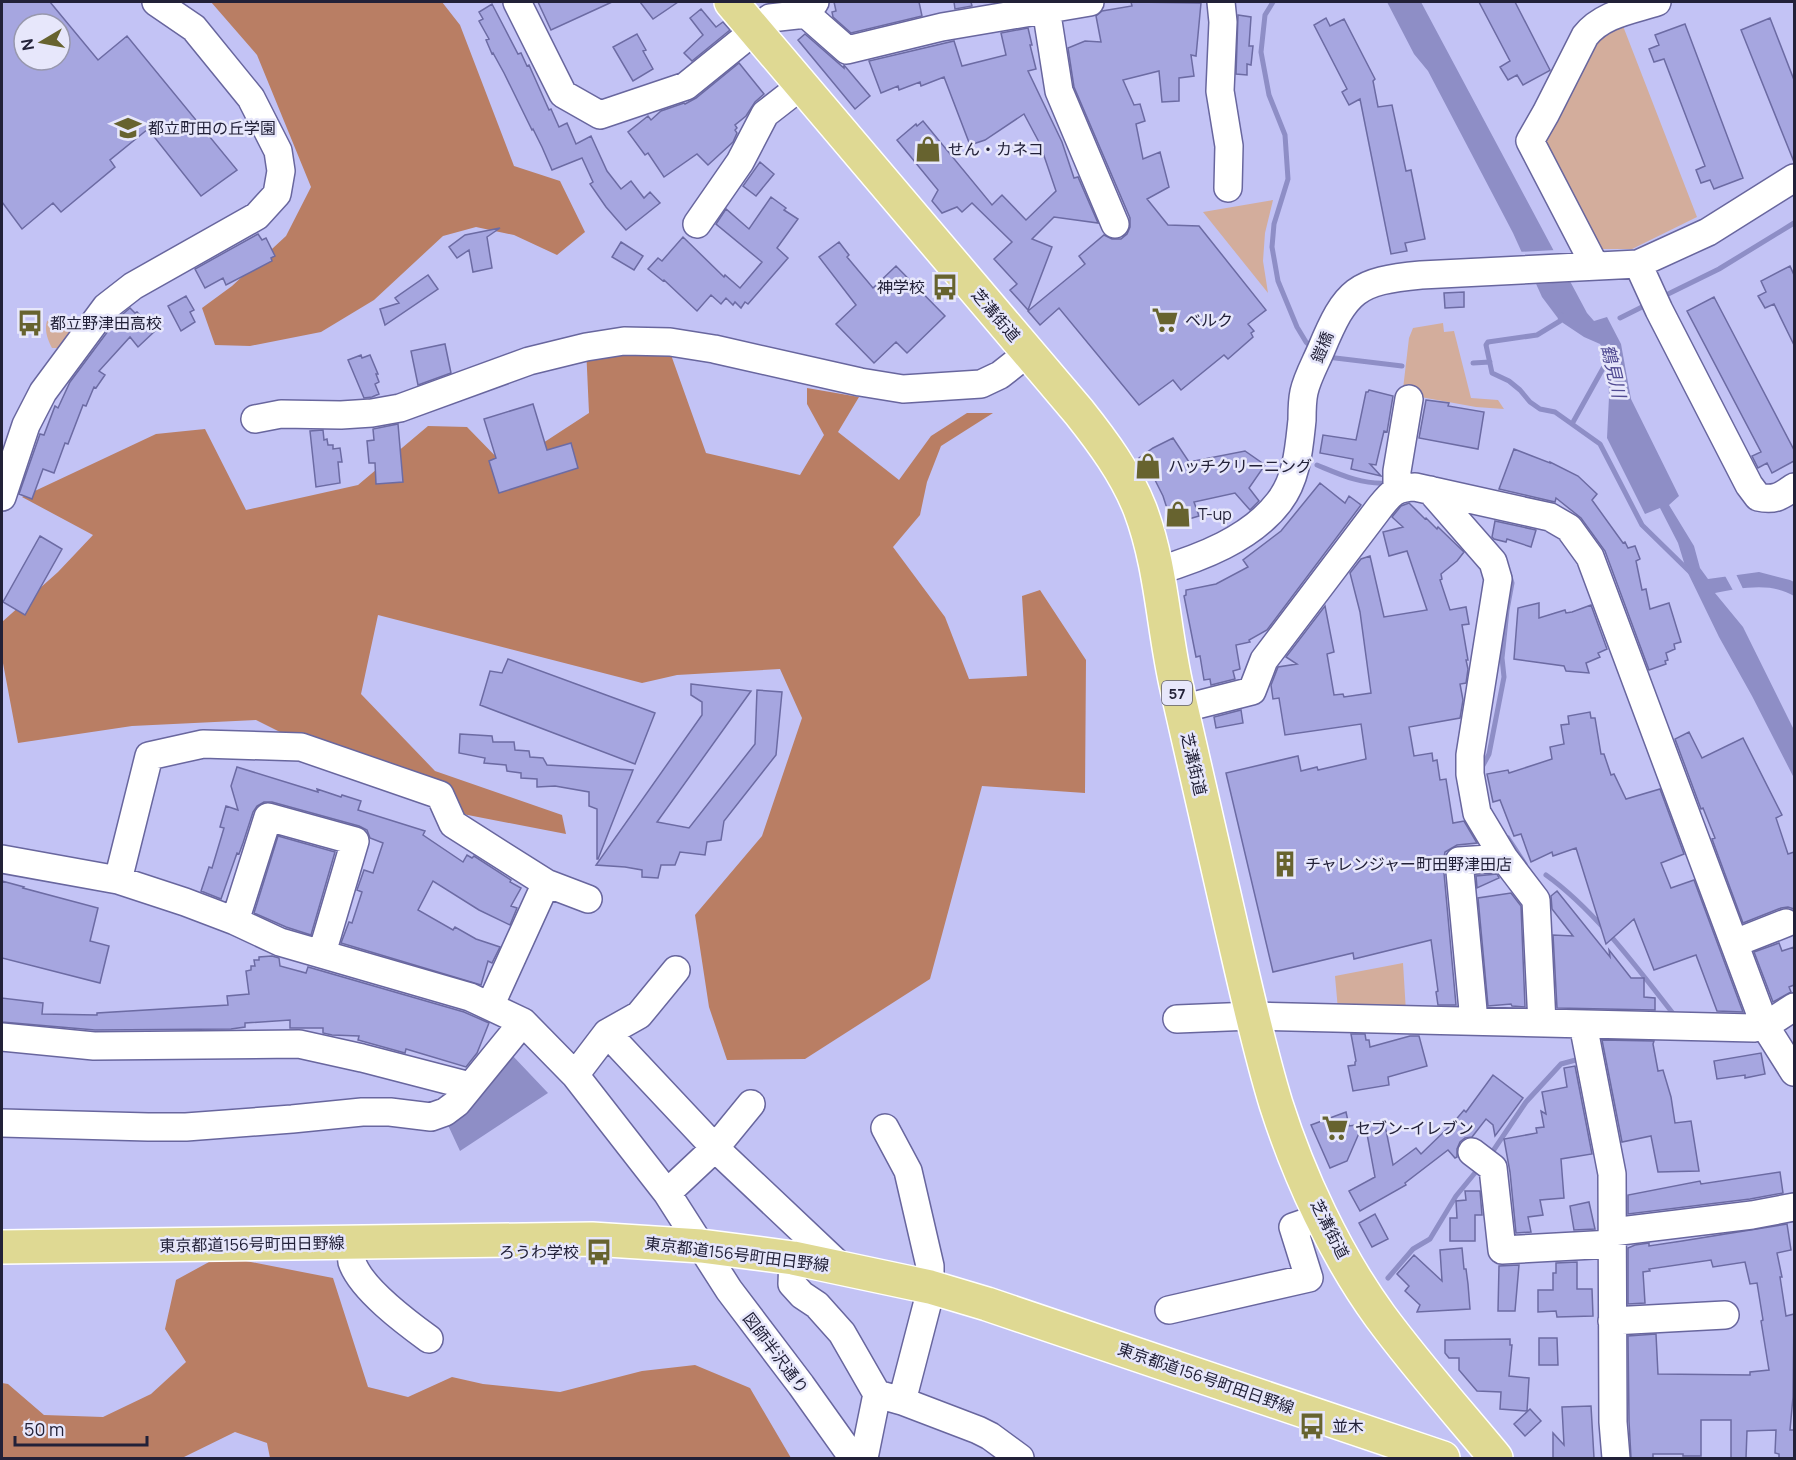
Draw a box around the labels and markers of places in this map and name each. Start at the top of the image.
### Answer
school or university icon: 都立町田の丘学園 [113,113,143,143]
place label: 都立町田の丘学園 [148,117,276,139]
shop icon: せん・カネコ [913,134,943,164]
place label: せん・カネコ [948,138,1044,160]
bus stop icon: 神学校 [930,272,960,302]
place label: 神学校 [877,276,925,298]
supermarket icon: ベルク [1150,305,1180,335]
bus stop icon: 都立野津田高校 [15,308,45,338]
place label: ベルク [1185,309,1233,331]
place label: 都立野津田高校 [50,312,162,334]
shop icon: ハッチクリーニング [1133,451,1163,481]
place label: ハッチクリーニング [1168,455,1312,477]
shop icon: T-up [1163,499,1193,529]
place label: T-up [1198,503,1232,525]
building icon: チャレンジャー町田野津田店 [1270,849,1300,879]
place label: チャレンジャー町田野津田店 [1305,853,1512,875]
supermarket icon: セブン-イレブン [1320,1113,1350,1143]
place label: セブン-イレブン [1355,1117,1474,1139]
bus stop icon: ろうわ学校 [584,1237,614,1267]
place label: ろうわ学校 [499,1241,579,1263]
bus stop icon: 並木 [1297,1411,1327,1441]
place label: 並木 [1332,1415,1364,1437]

